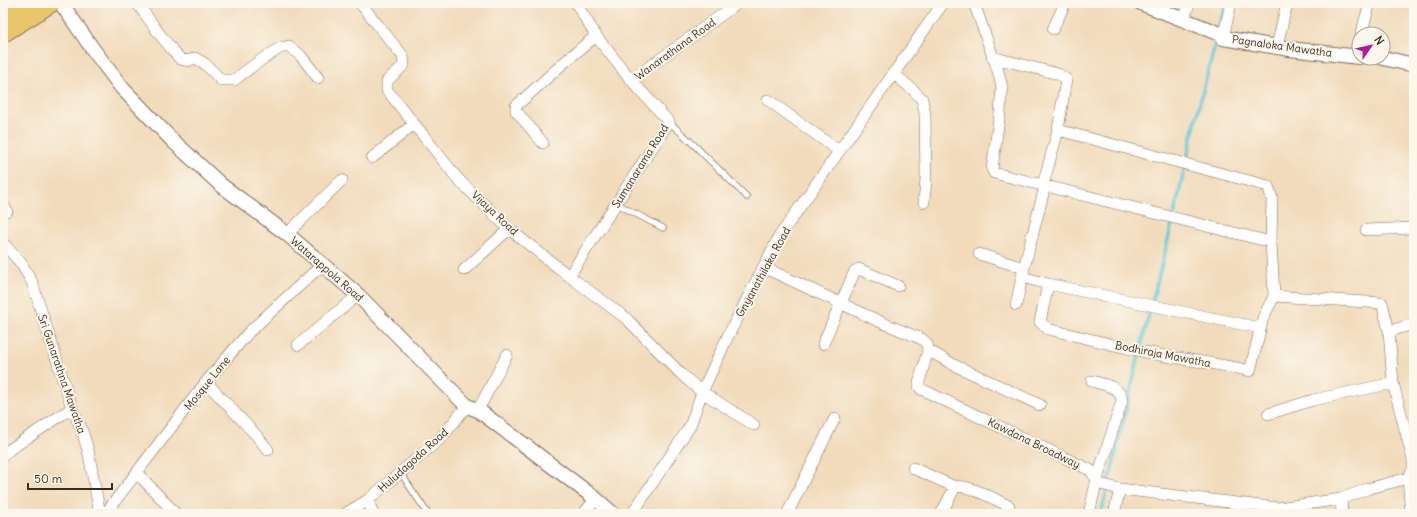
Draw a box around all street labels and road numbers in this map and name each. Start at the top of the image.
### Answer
street label: Wanarathana Road [632,15,719,83]
street label: Pagnaloka Mawatha [1231,32,1333,60]
street label: Sumanarama Road [609,121,672,210]
street label: Vijaya Road [469,188,522,239]
street label: Gnyanathilaka Road [732,224,794,320]
street label: Watarappola Road [288,233,367,305]
street label: Sri Gunarathna Mawatha [35,313,89,435]
street label: Bodhiraja Mawatha [1114,338,1212,370]
street label: Mosque Lane [181,353,233,413]
street label: Kawdana Broadway [985,415,1083,471]
street label: Huludagoda Road [375,425,451,495]

